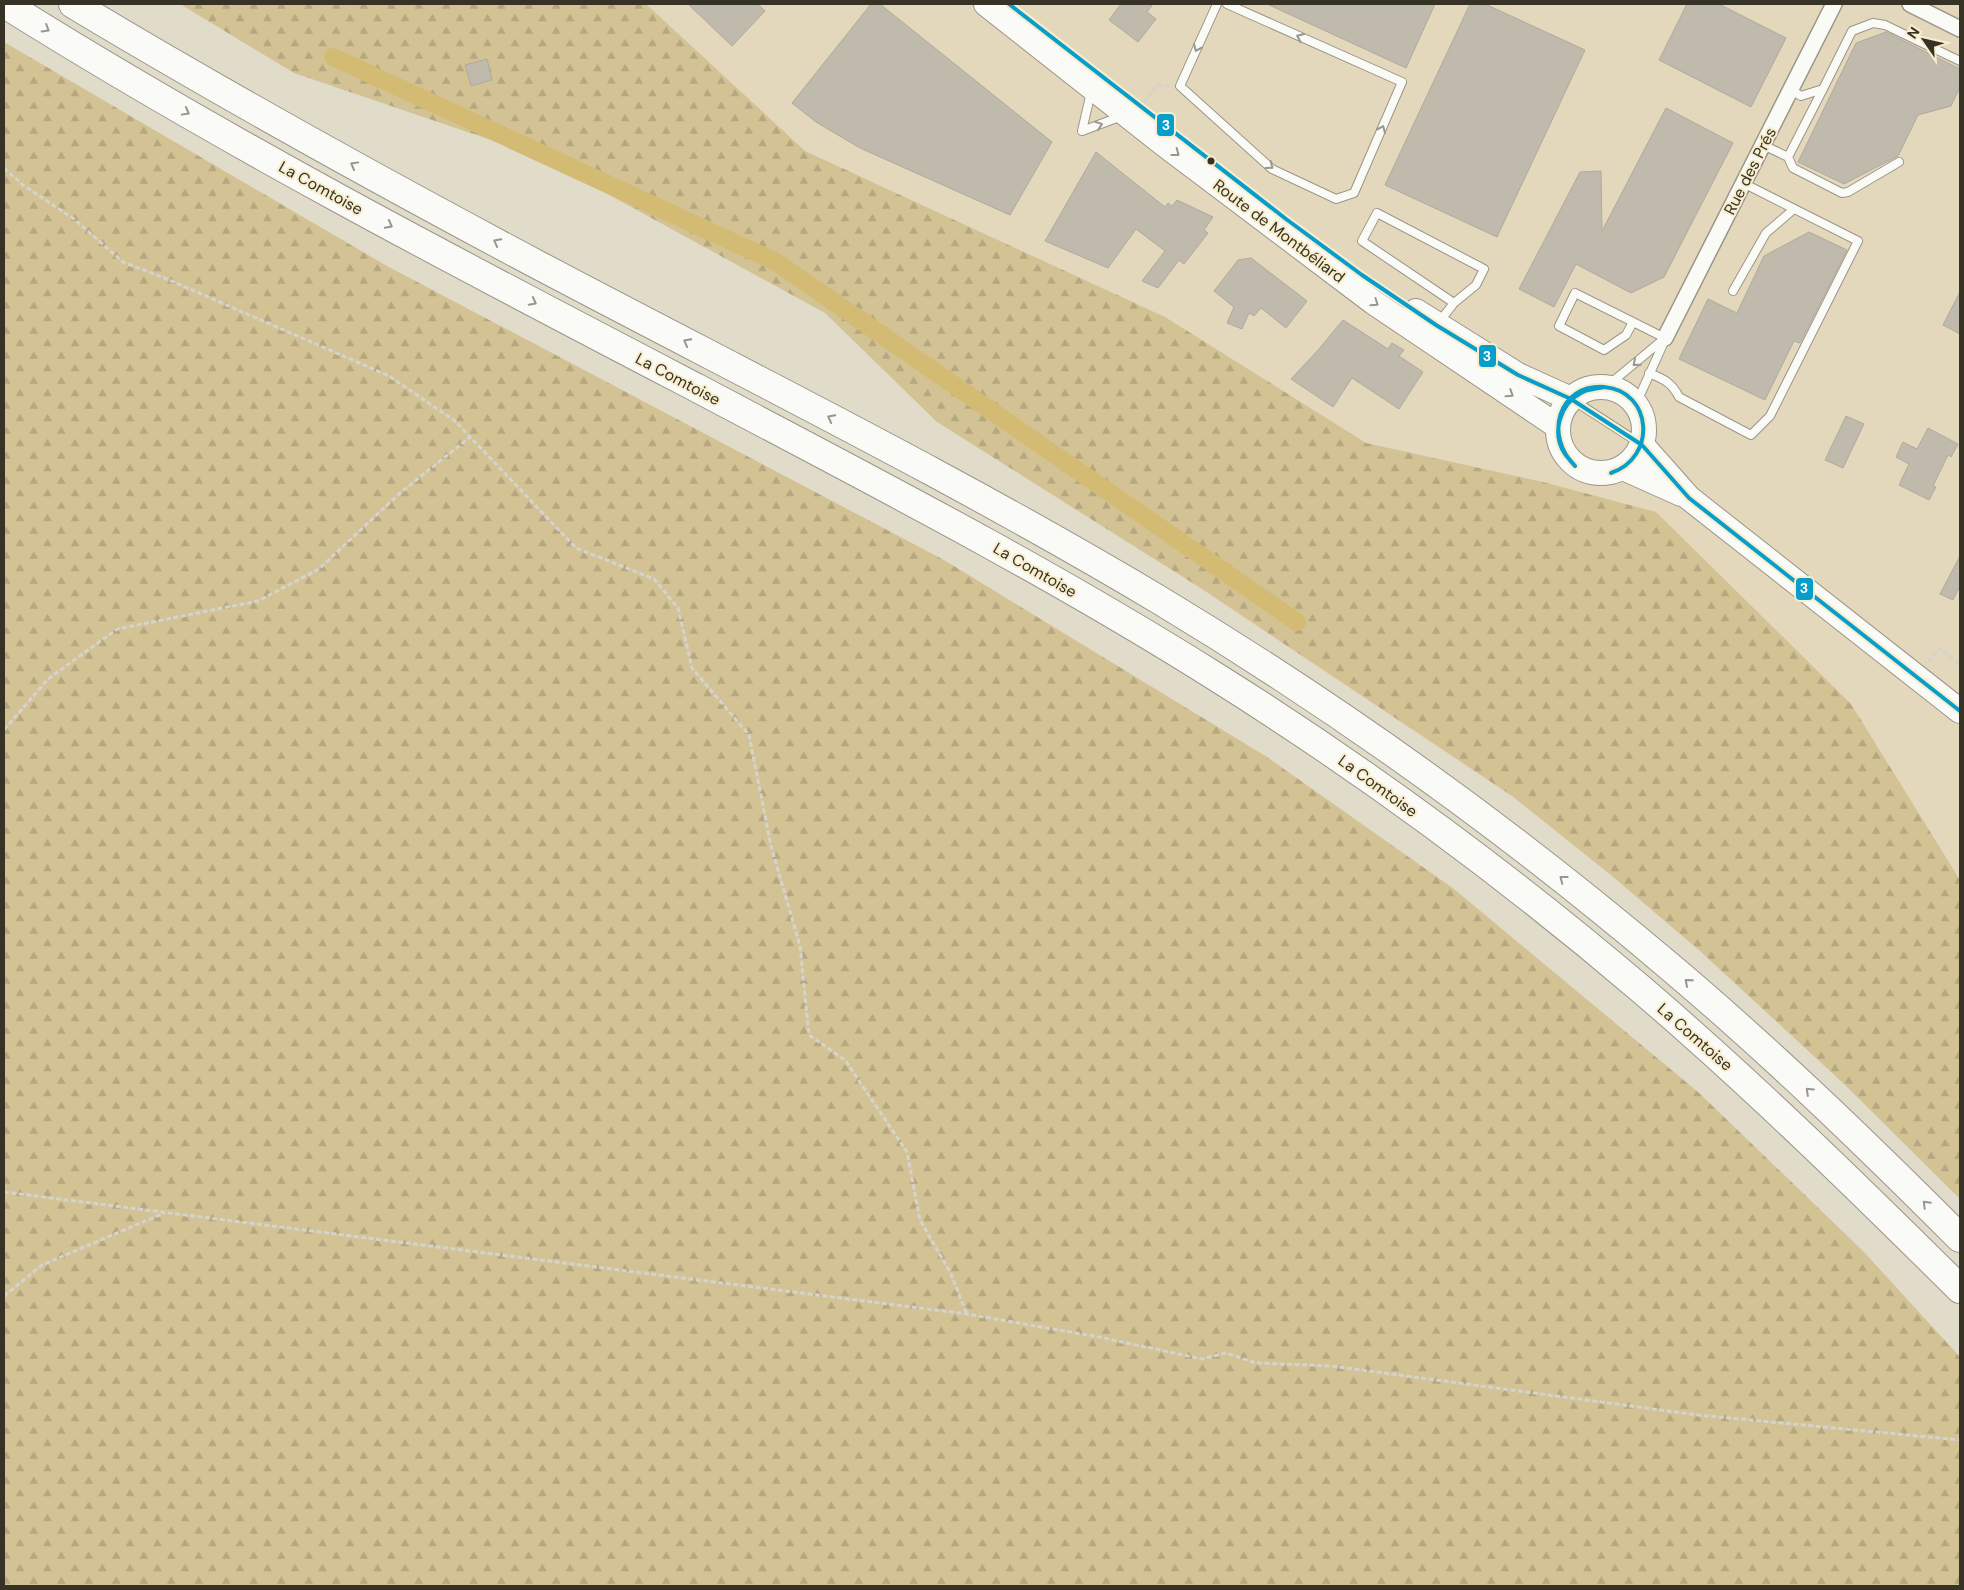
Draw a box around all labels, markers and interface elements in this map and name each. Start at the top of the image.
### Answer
north arrow [1899,15,1949,65]
one-way arrow [41,23,50,33]
text: N [1903,23,1924,42]
one-way arrow [1296,32,1305,43]
one-way arrow [1193,43,1203,52]
one-way arrow [181,106,190,116]
line badge: 3 [1156,113,1175,137]
text: 3 [1162,116,1170,134]
one-way arrow [1095,120,1103,130]
street label: Rue des Prés [1719,124,1781,218]
one-way arrow [1375,125,1386,134]
one-way arrow [1170,147,1179,155]
street label: La Comtoise [275,156,367,220]
unlabelled marker [1206,156,1216,166]
one-way arrow [1264,160,1274,169]
one-way arrow [350,161,359,171]
street label: Route de Montbéliard [1209,175,1349,287]
one-way arrow [384,219,393,229]
one-way arrow [493,238,502,248]
one-way arrow [527,296,536,306]
one-way arrow [1369,297,1379,306]
one-way arrow [683,339,692,349]
line badge: 3 [1478,344,1497,368]
text: 3 [1483,347,1491,365]
street label: La Comtoise [632,348,724,410]
one-way arrow [1632,357,1641,366]
one-way arrow [1504,388,1514,397]
one-way arrow [827,414,836,424]
street label: La Comtoise [989,538,1081,602]
line badge: 3 [1795,577,1814,601]
text: 3 [1800,579,1808,597]
street label: La Comtoise [1334,750,1422,822]
one-way arrow [1559,876,1569,885]
one-way arrow [1685,979,1694,988]
street label: La Comtoise [1653,999,1737,1075]
one-way arrow [1806,1088,1815,1097]
one-way arrow [1923,1201,1932,1210]

